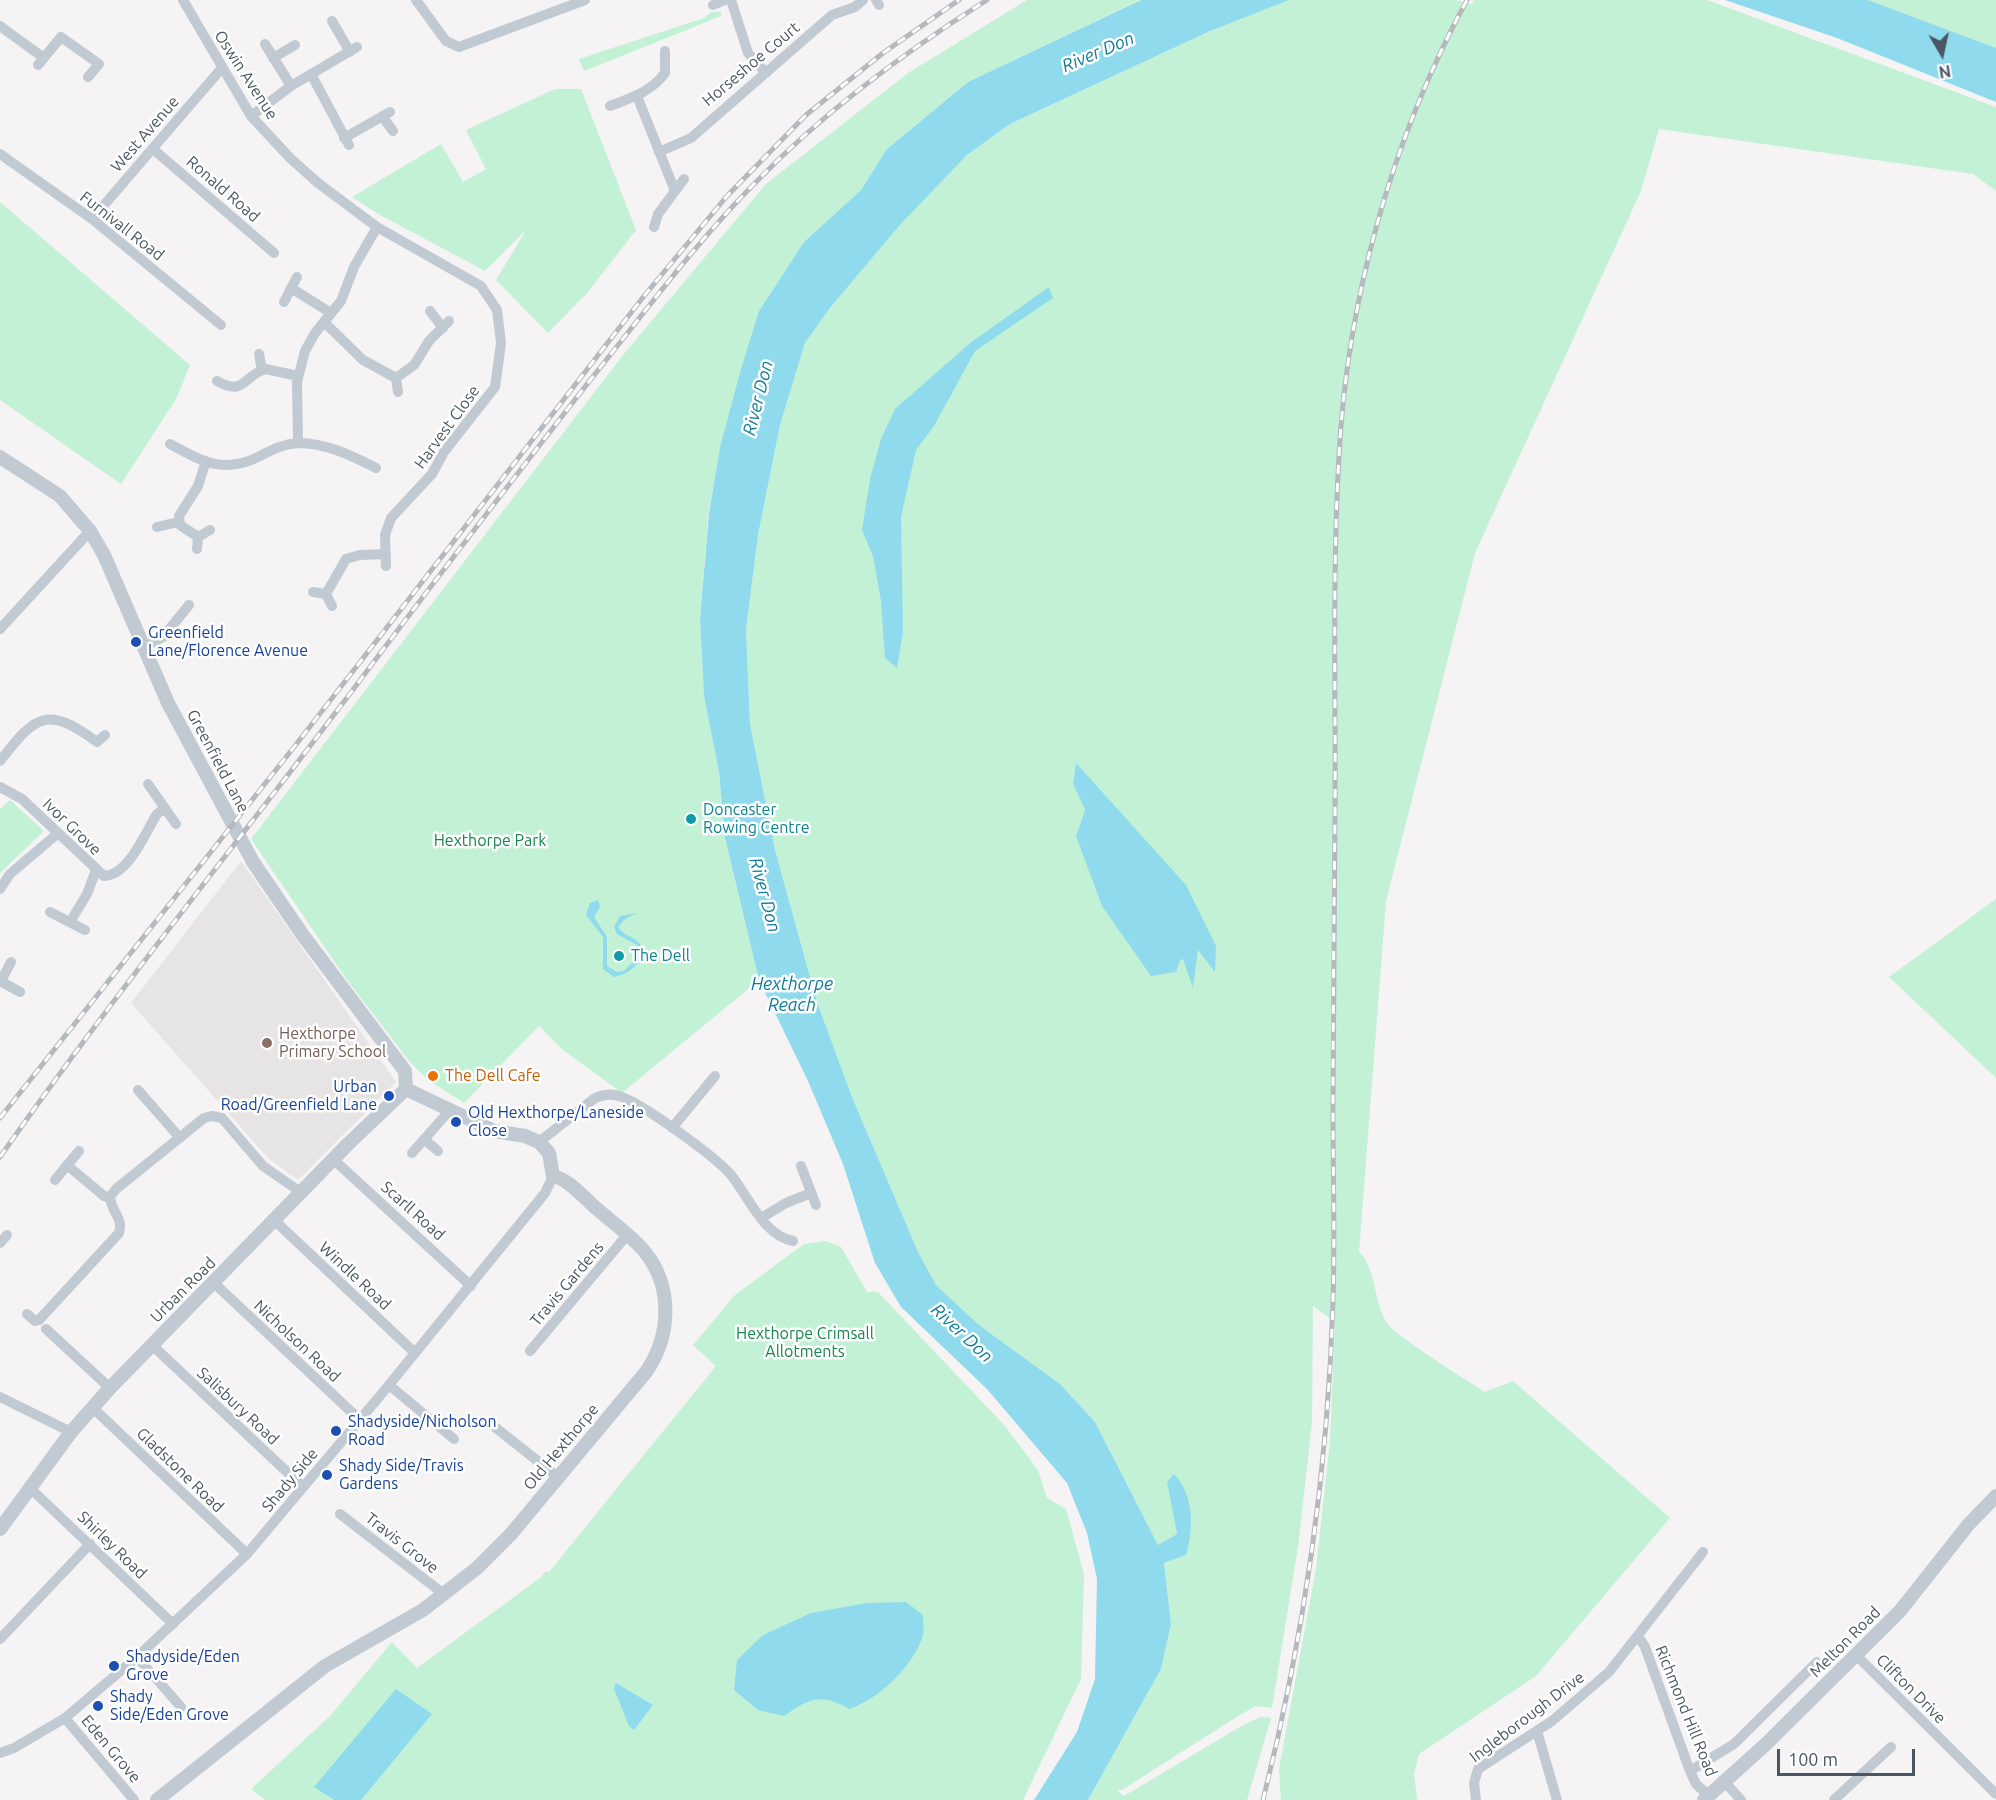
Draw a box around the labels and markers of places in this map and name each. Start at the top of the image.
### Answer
place label: Greenfield Lane/Florence Avenue [148,623,308,661]
marker: Greenfield Lane/Florence Avenue [129,635,143,649]
place label: Doncaster Rowing Centre [703,800,810,838]
marker: Doncaster Rowing Centre [684,812,698,826]
place label: The Dell [631,946,690,966]
marker: The Dell [612,949,626,963]
place label: Hexthorpe Primary School [279,1024,386,1062]
marker: Hexthorpe Primary School [260,1036,274,1050]
place label: The Dell Cafe [445,1066,541,1086]
marker: The Dell Cafe [426,1069,440,1083]
place label: Urban Road/Greenfield Lane [221,1077,377,1115]
marker: Urban Road/Greenfield Lane [382,1089,396,1103]
place label: Old Hexthorpe/Laneside Close [468,1103,644,1141]
marker: Old Hexthorpe/Laneside Close [449,1115,463,1129]
place label: Shadyside/Nicholson Road [348,1412,497,1450]
marker: Shadyside/Nicholson Road [329,1424,343,1438]
place label: Shady Side/Travis Gardens [339,1456,464,1494]
marker: Shady Side/Travis Gardens [320,1468,334,1482]
place label: Shadyside/Eden Grove [126,1647,240,1685]
marker: Shadyside/Eden Grove [107,1659,121,1673]
place label: Shady Side/Eden Grove [110,1687,229,1725]
marker: Shady Side/Eden Grove [91,1699,105,1713]

